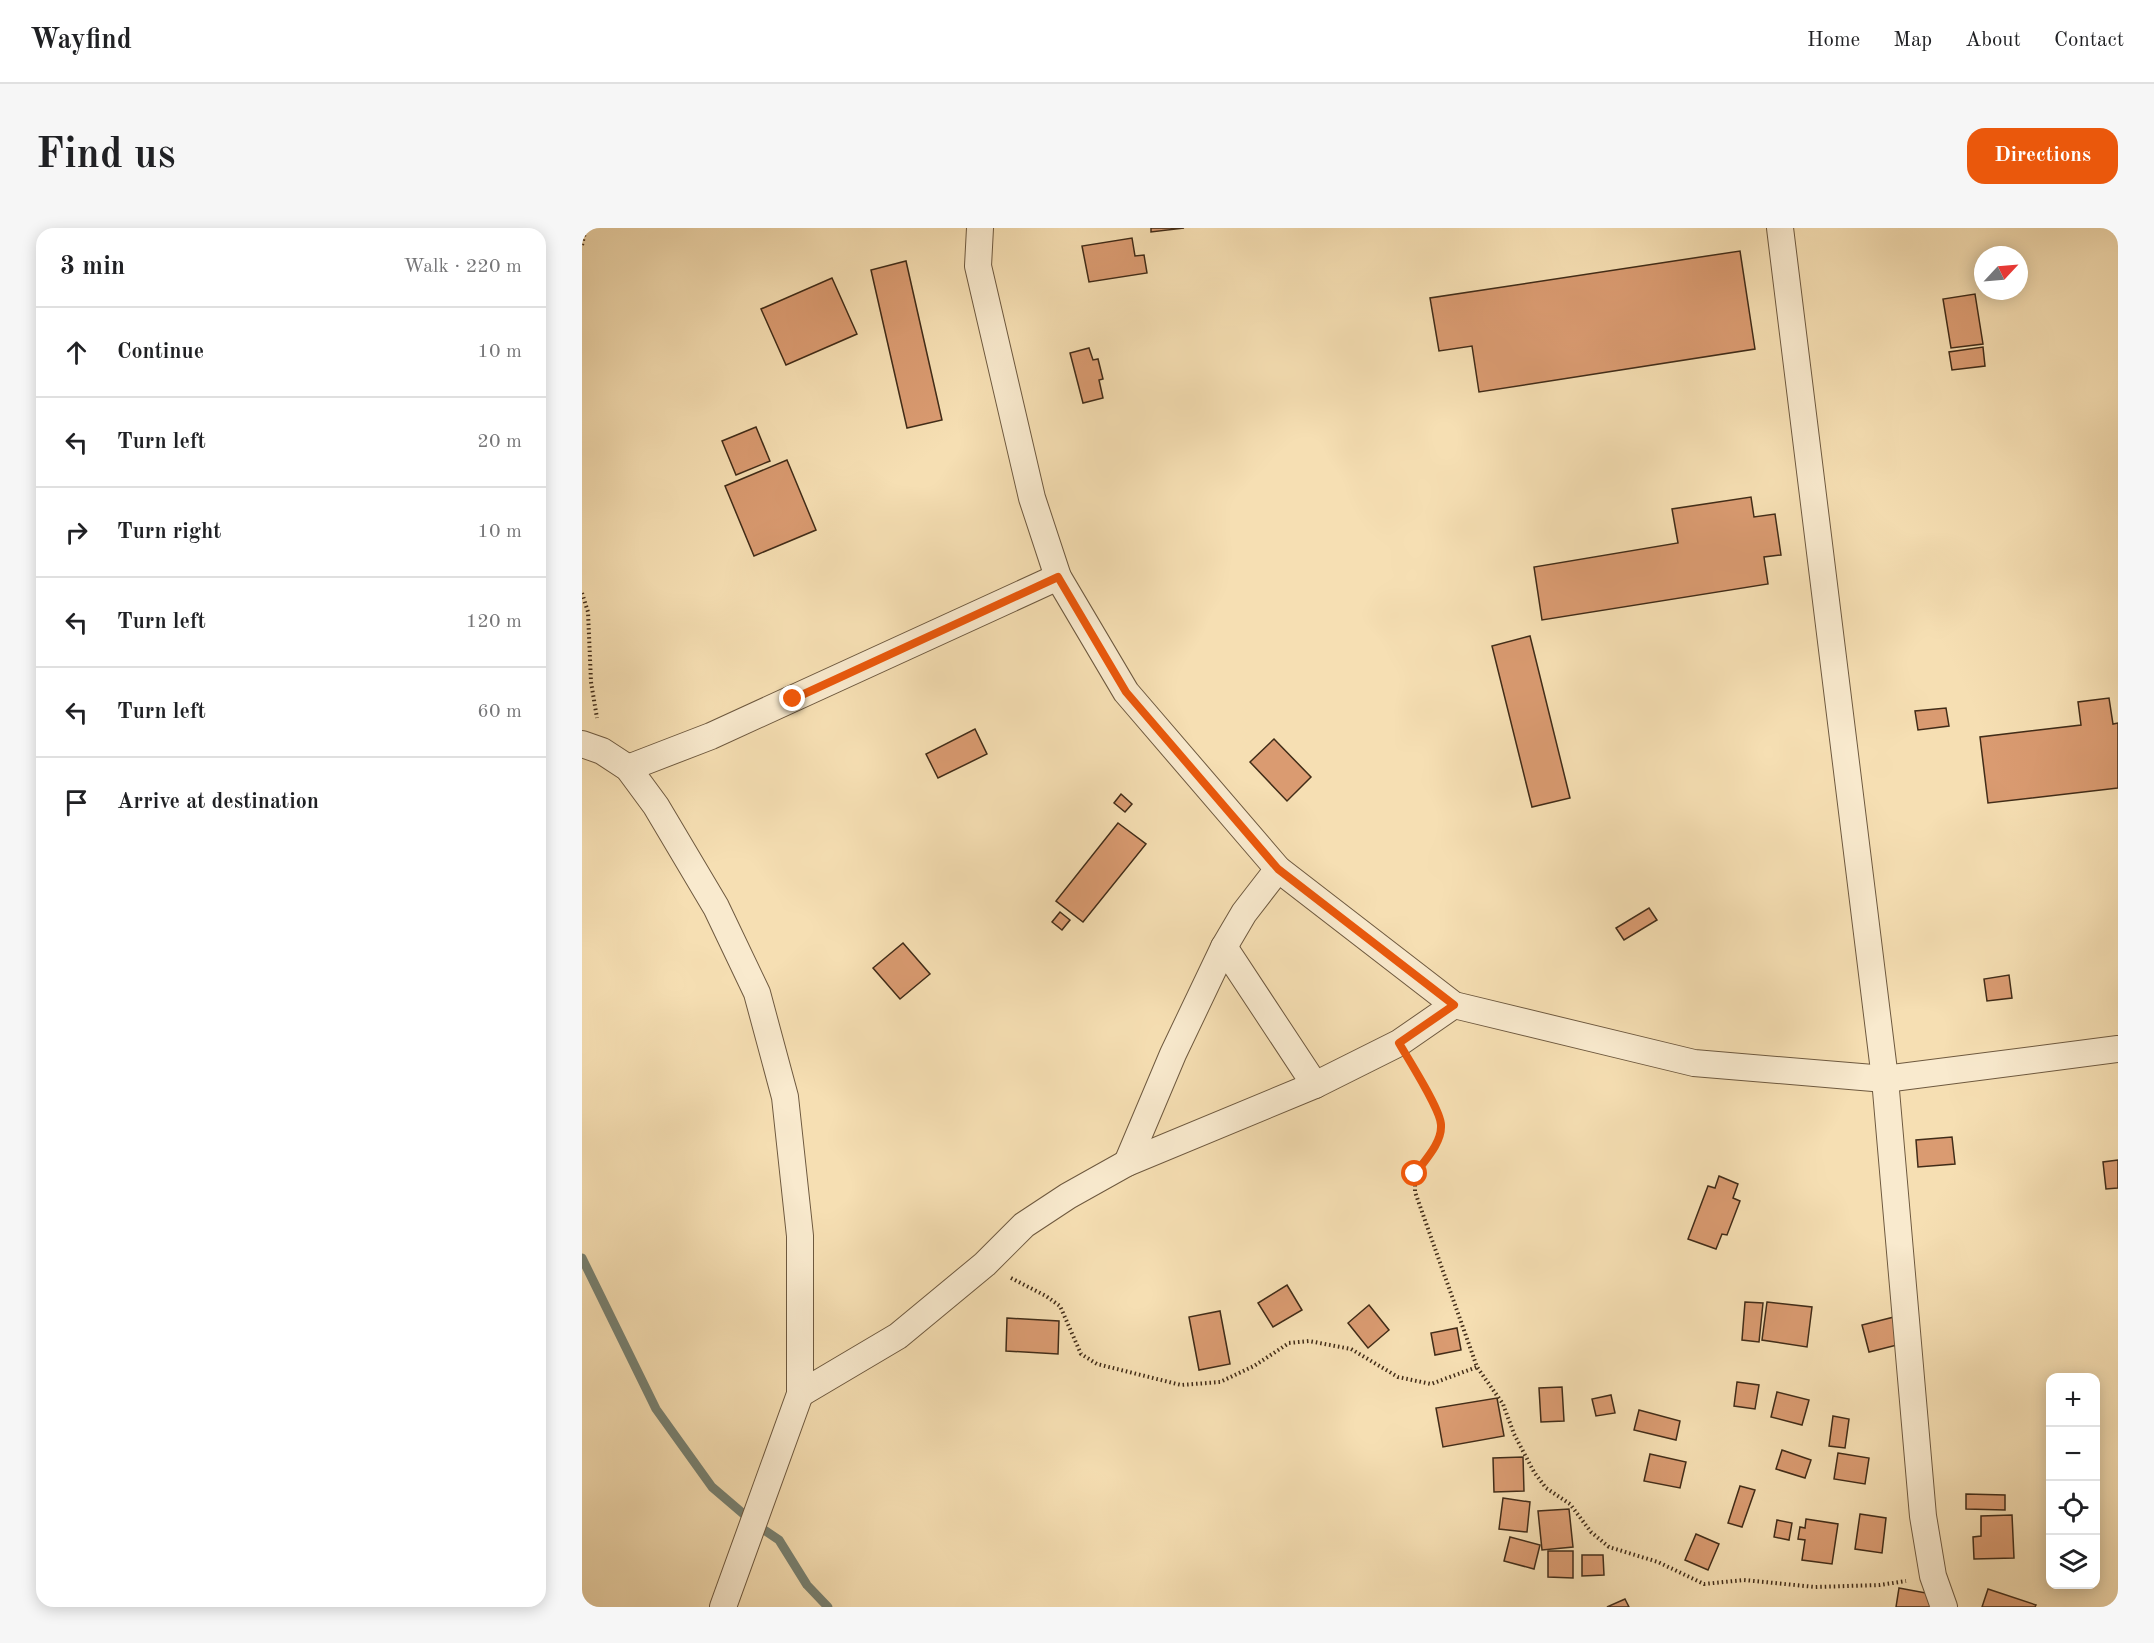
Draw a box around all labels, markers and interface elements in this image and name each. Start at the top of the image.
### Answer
text: Wayfind [30,27,132,55]
text: Home [1807,30,1860,51]
text: Map [1893,30,1932,51]
text: About [1965,30,2021,51]
text: Contact [2054,30,2124,51]
button: Directions [1967,128,2118,184]
text: Find us [36,135,175,177]
north arrow [1974,246,2028,300]
text: 3 min [60,254,125,280]
text: Walk · 220 m [403,257,522,277]
icon: ahead [60,336,93,369]
text: Continue [117,341,204,363]
text: 10 m [477,342,522,362]
icon: left [60,426,93,459]
text: Turn left [117,431,206,453]
text: 20 m [477,432,522,452]
icon: right [60,516,93,549]
text: Turn right [117,521,221,543]
text: 10 m [477,522,522,542]
icon: left [60,606,93,639]
text: Turn left [117,611,206,633]
text: 120 m [466,612,522,632]
route end [779,685,805,711]
icon: left [60,696,93,729]
text: Turn left [117,701,206,723]
text: 60 m [477,702,522,722]
icon: arrive [60,786,93,819]
text: Arrive at destination [117,791,319,813]
route start [1401,1160,1427,1186]
map controls [2046,1373,2100,1589]
button: + [2046,1373,2100,1427]
button: − [2046,1427,2100,1481]
button: locate [2046,1481,2100,1535]
button: layers [2046,1535,2100,1589]

